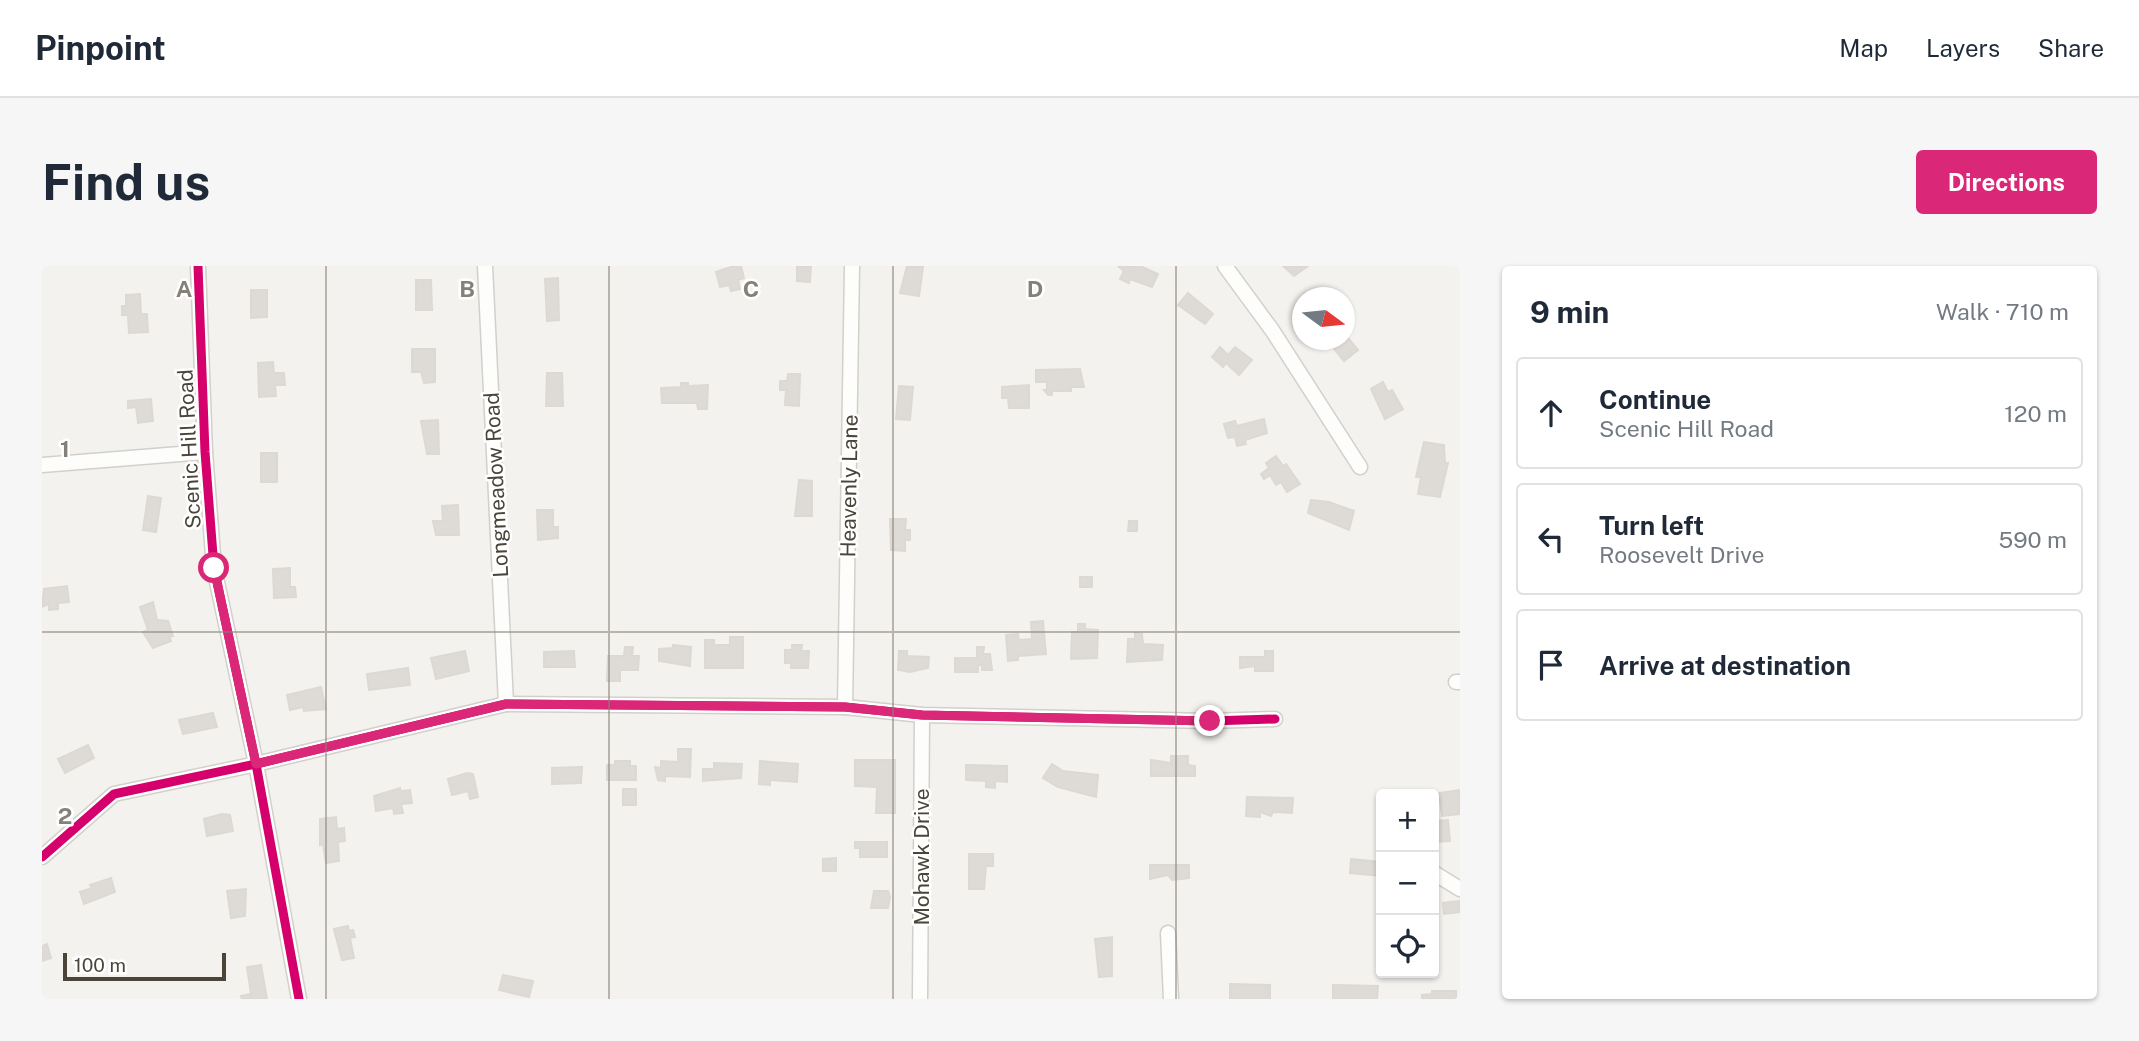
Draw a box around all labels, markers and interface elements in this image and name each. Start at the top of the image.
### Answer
text: Pinpoint [35,29,166,67]
text: Map [1839,34,1888,62]
text: Layers [1926,34,2000,62]
text: Share [2038,34,2104,62]
button: Directions [1916,150,2097,214]
text: Find us [42,153,210,211]
text: A [176,275,193,302]
text: B [459,275,475,302]
text: C [743,275,759,302]
text: D [1027,275,1043,302]
north arrow [1292,287,1355,350]
text: 9 min [1530,294,1609,330]
text: Walk · 710 m [1936,298,2069,325]
street label: Scenic Hill Road [172,369,206,529]
text: Continue [1599,384,1711,415]
street label: Longmeadow Road [479,392,513,578]
icon: ahead [1532,394,1570,432]
text: 120 m [2004,400,2067,427]
street label: Heavenly Lane [835,414,863,558]
text: Scenic Hill Road [1599,415,1774,442]
text: 1 [60,435,70,462]
text: Turn left [1599,510,1704,541]
icon: left [1532,520,1570,558]
text: 590 m [1998,526,2067,553]
text: Roosevelt Drive [1599,541,1765,568]
route start [198,552,229,583]
icon: arrive [1532,646,1570,684]
text: Arrive at destination [1599,650,1851,681]
route end [1194,705,1225,736]
street label: Mohawk Drive [909,788,934,926]
map controls [1376,789,1439,978]
button: + [1376,789,1439,852]
text: 2 [58,802,72,829]
button: − [1376,852,1439,915]
button: locate [1376,915,1439,978]
scale bar [63,950,226,982]
text: 100 m [74,954,126,976]

